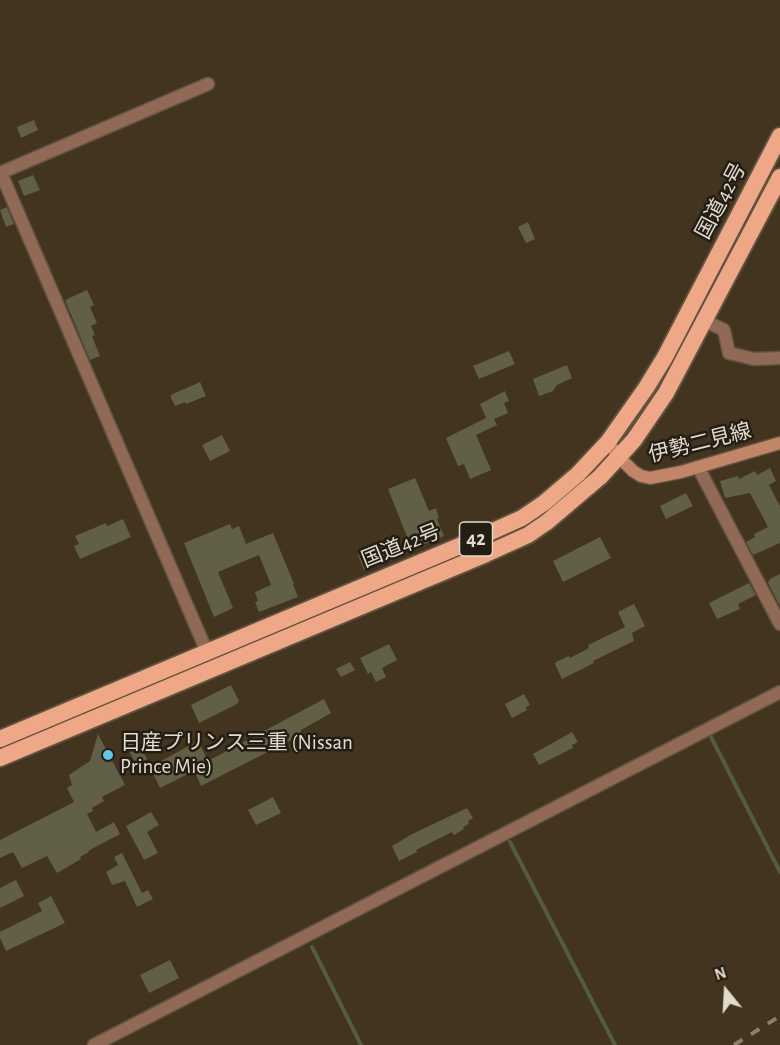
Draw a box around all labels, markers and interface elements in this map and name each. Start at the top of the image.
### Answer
street label: 国道42号 [690,159,752,243]
street label: 伊勢二見線 [646,418,754,468]
street label: 国道42号 [358,519,444,573]
road number: 42 [460,522,492,556]
place label: 日産プリンス三重 (Nissan Prince Mie) [120,730,353,780]
marker: 日産プリンス三重 (Nissan Prince Mie) [101,748,115,762]
north arrow [696,961,756,1021]
text: N [713,965,728,983]

